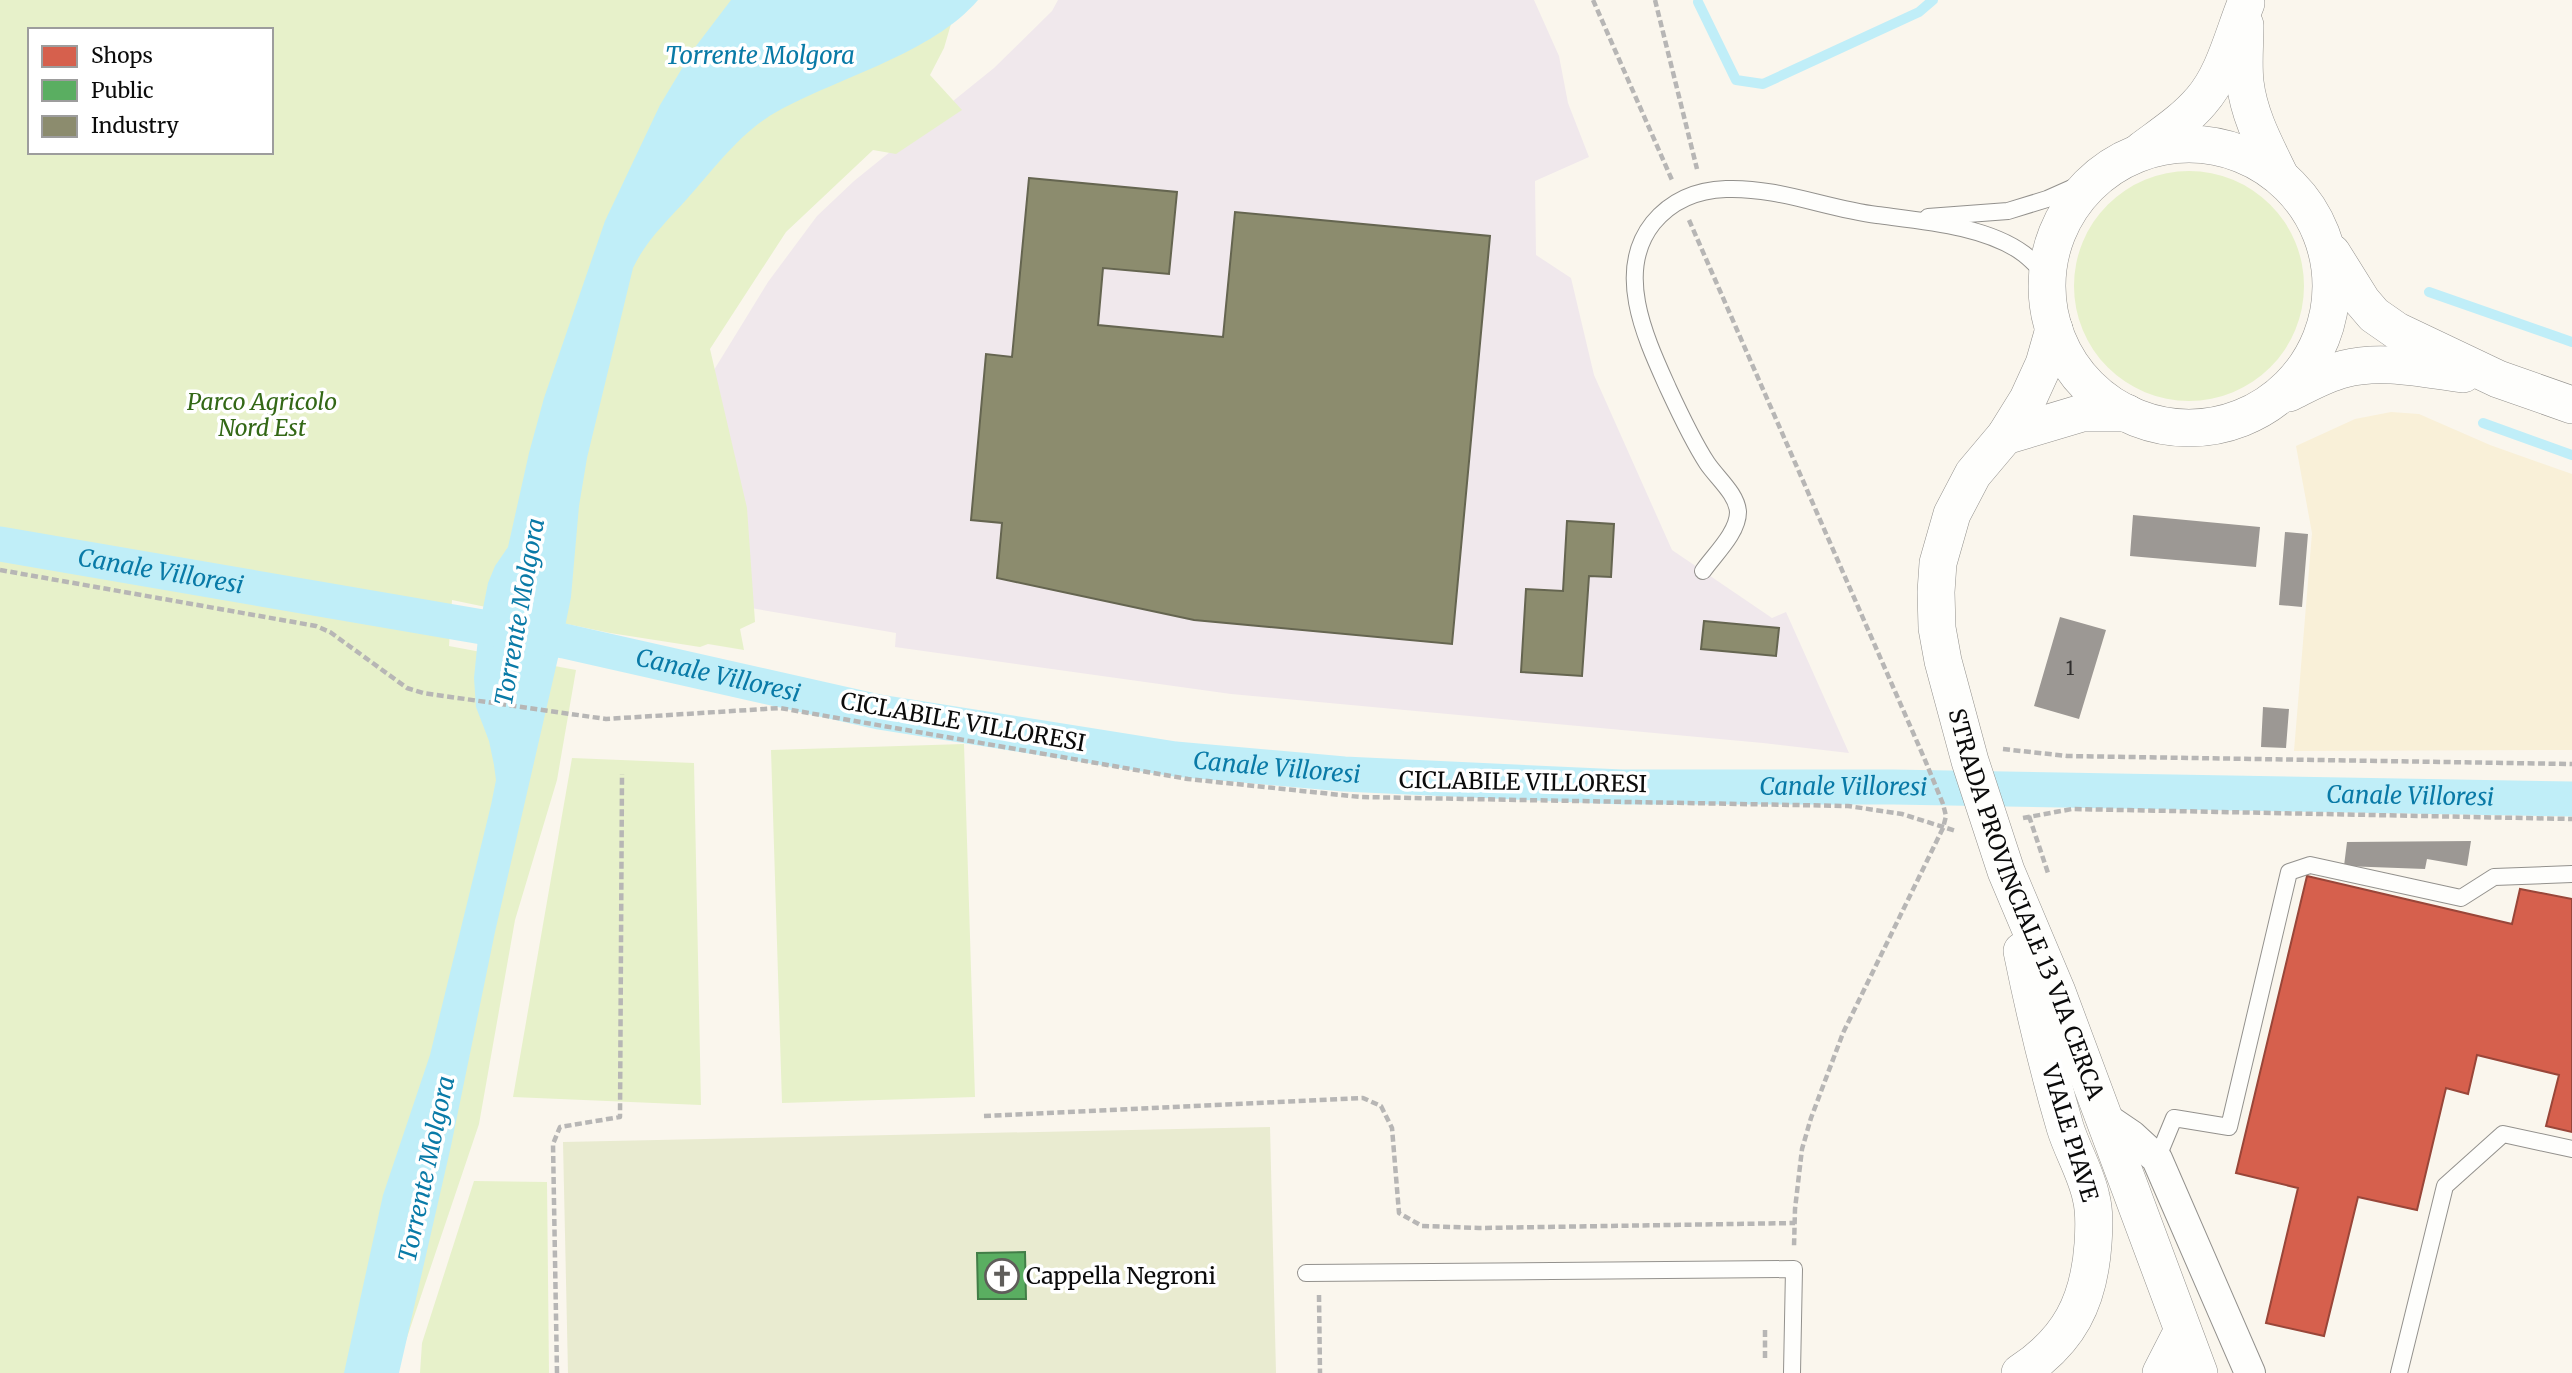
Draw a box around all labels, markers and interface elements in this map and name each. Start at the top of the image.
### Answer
legend [28,28,273,154]
water label: Torrente Molgora [665,40,855,71]
text: Shops [91,42,153,69]
text: Public [91,77,154,104]
text: Industry [91,112,180,139]
park label: Parco Agricolo Nord Est [187,387,337,442]
water label: Torrente Molgora [488,516,551,708]
water label: Canale Villoresi [75,542,246,601]
water label: Canale Villoresi [633,642,803,709]
house number: 1 [2066,656,2075,680]
street label: CICLABILE VILLORESI [838,686,1088,757]
street label: STRADA PROVINCIALE 13 VIA CERCA [1943,705,2111,1104]
water label: Canale Villoresi [1192,745,1361,790]
street label: CICLABILE VILLORESI [1399,765,1647,798]
water label: Canale Villoresi [1759,771,1927,803]
water label: Canale Villoresi [2326,779,2494,813]
street label: VIALE PIAVE [2036,1060,2105,1205]
water label: Torrente Molgora [392,1073,461,1265]
church icon: Cappella Negroni [983,1257,1021,1295]
place label: Cappella Negroni [1026,1261,1216,1290]

